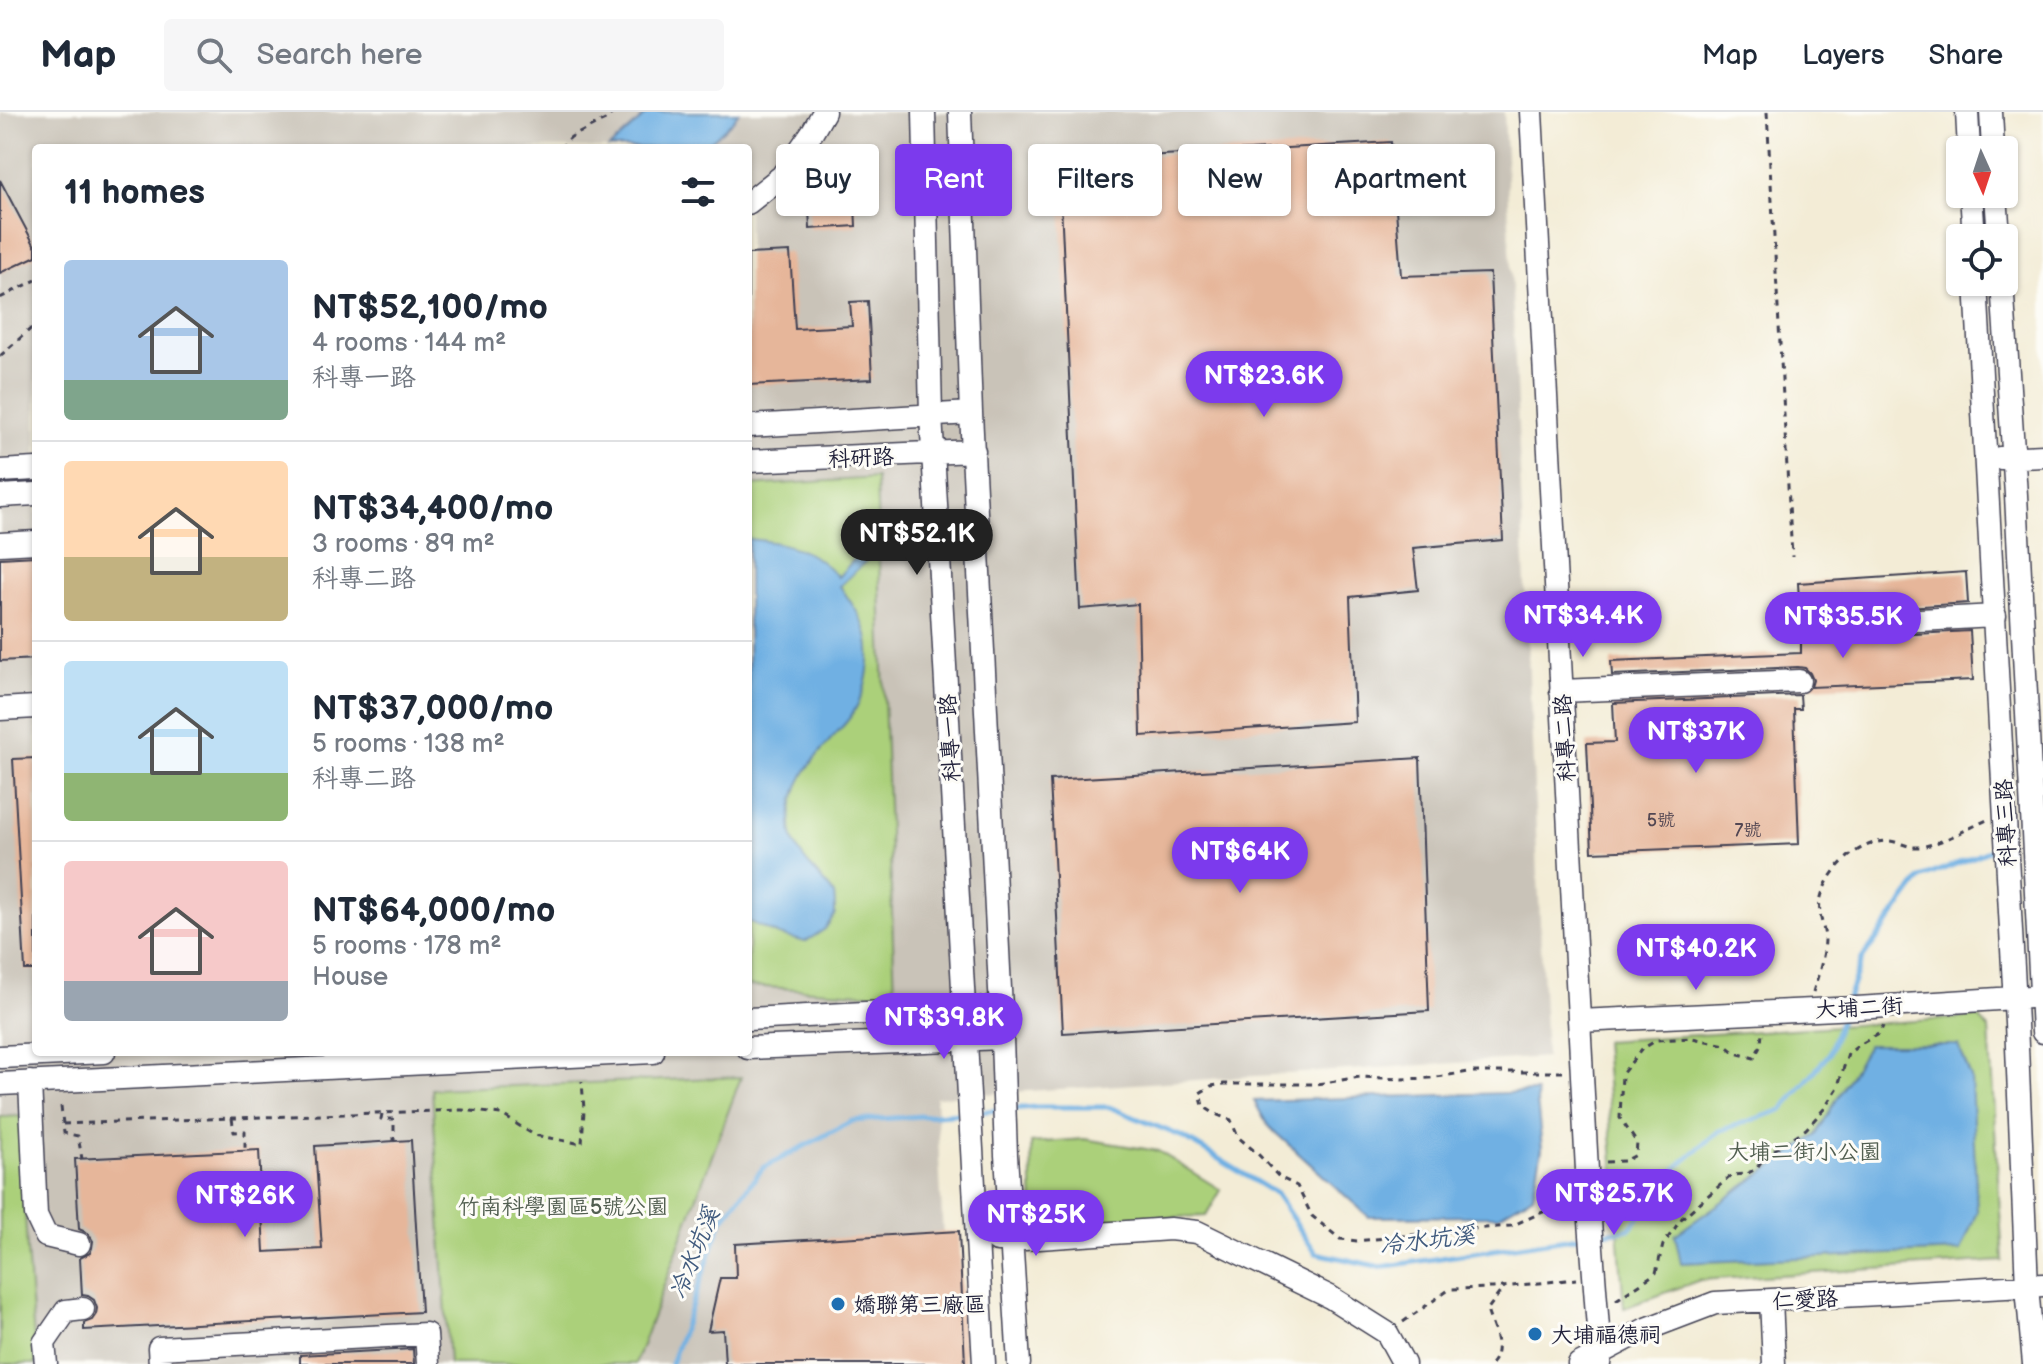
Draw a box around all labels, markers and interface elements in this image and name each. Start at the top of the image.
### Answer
search box [164,19,724,91]
text: Map [40,33,116,78]
icon: search [192,33,236,77]
text: Search here [256,37,423,73]
text: Map [1702,39,1758,72]
text: Layers [1802,39,1885,72]
text: Share [1929,39,2003,72]
north arrow [1946,136,2018,208]
map controls [1946,136,2018,296]
chip: Buy [776,144,879,216]
chip: Rent [895,144,1012,216]
chip: Filters [1028,144,1162,216]
chip: New [1178,144,1291,216]
chip: Apartment [1307,144,1495,216]
icon: filters [676,170,720,214]
text: 11 homes [64,172,205,213]
button: locate [1946,224,2018,296]
text: NT$52,100/mo [312,287,548,328]
icon: home [128,292,224,388]
text: 4 rooms · 144 m² [312,328,506,359]
pin: NT$23.6K [1181,351,1347,419]
text: NT$23.6K [1204,361,1324,392]
text: 科專一路 [312,363,416,394]
street label: 科研路 [828,444,895,473]
text: NT$34,400/mo [312,488,553,529]
icon: home [128,493,224,589]
pin: NT$52.1K [834,509,1000,577]
text: NT$52.1K [859,519,975,550]
text: 3 rooms · 89 m² [312,529,495,560]
text: 科專二路 [312,564,416,595]
pin: NT$34.4K [1500,591,1666,659]
pin: NT$35.5K [1760,592,1926,660]
text: NT$34.4K [1523,601,1643,632]
text: NT$35.5K [1783,602,1903,633]
text: NT$37,000/mo [312,688,553,729]
icon: home [128,693,224,789]
street label: 科專一路 [935,693,966,783]
street label: 科專二路 [1550,693,1581,783]
pin: NT$37K [1631,707,1761,775]
text: NT$37K [1647,717,1745,748]
text: 5 rooms · 138 m² [312,729,505,760]
text: 科專二路 [312,764,416,795]
street label: 科專三路 [1991,778,2022,868]
house number: 5號 [1647,810,1675,831]
house number: 7號 [1735,820,1761,841]
pin: NT$64K [1175,827,1305,895]
text: NT$64K [1190,837,1290,868]
text: NT$64,000/mo [312,890,555,931]
icon: home [128,893,224,989]
pin: NT$40.2K [1613,924,1779,992]
text: 5 rooms · 178 m² [312,931,501,962]
text: NT$40.2K [1635,934,1757,965]
text: House [312,962,388,993]
pin: NT$39.8K [861,993,1027,1061]
street label: 大埔二街 [1814,993,1904,1024]
text: NT$39.8K [884,1003,1004,1034]
park label: 大埔二街小公園 [1727,1139,1881,1166]
pin: NT$25.7K [1531,1169,1697,1237]
pin: NT$26K [180,1171,310,1239]
text: NT$25.7K [1554,1179,1674,1210]
text: NT$26K [195,1181,295,1212]
pin: NT$25K [971,1190,1101,1258]
park label: 竹南科學園區5號公園 [458,1194,668,1221]
text: NT$25K [986,1200,1086,1231]
water label: 冷水坑溪 [663,1201,727,1303]
water label: 冷水坑溪 [1378,1220,1478,1261]
street label: 仁愛路 [1771,1285,1839,1316]
place label: 嬌聯第三廠區 [854,1292,986,1319]
marker: 嬌聯第三廠區 [829,1295,847,1313]
place label: 大埔福德祠 [1551,1322,1661,1349]
marker: 大埔福德祠 [1526,1325,1544,1343]

